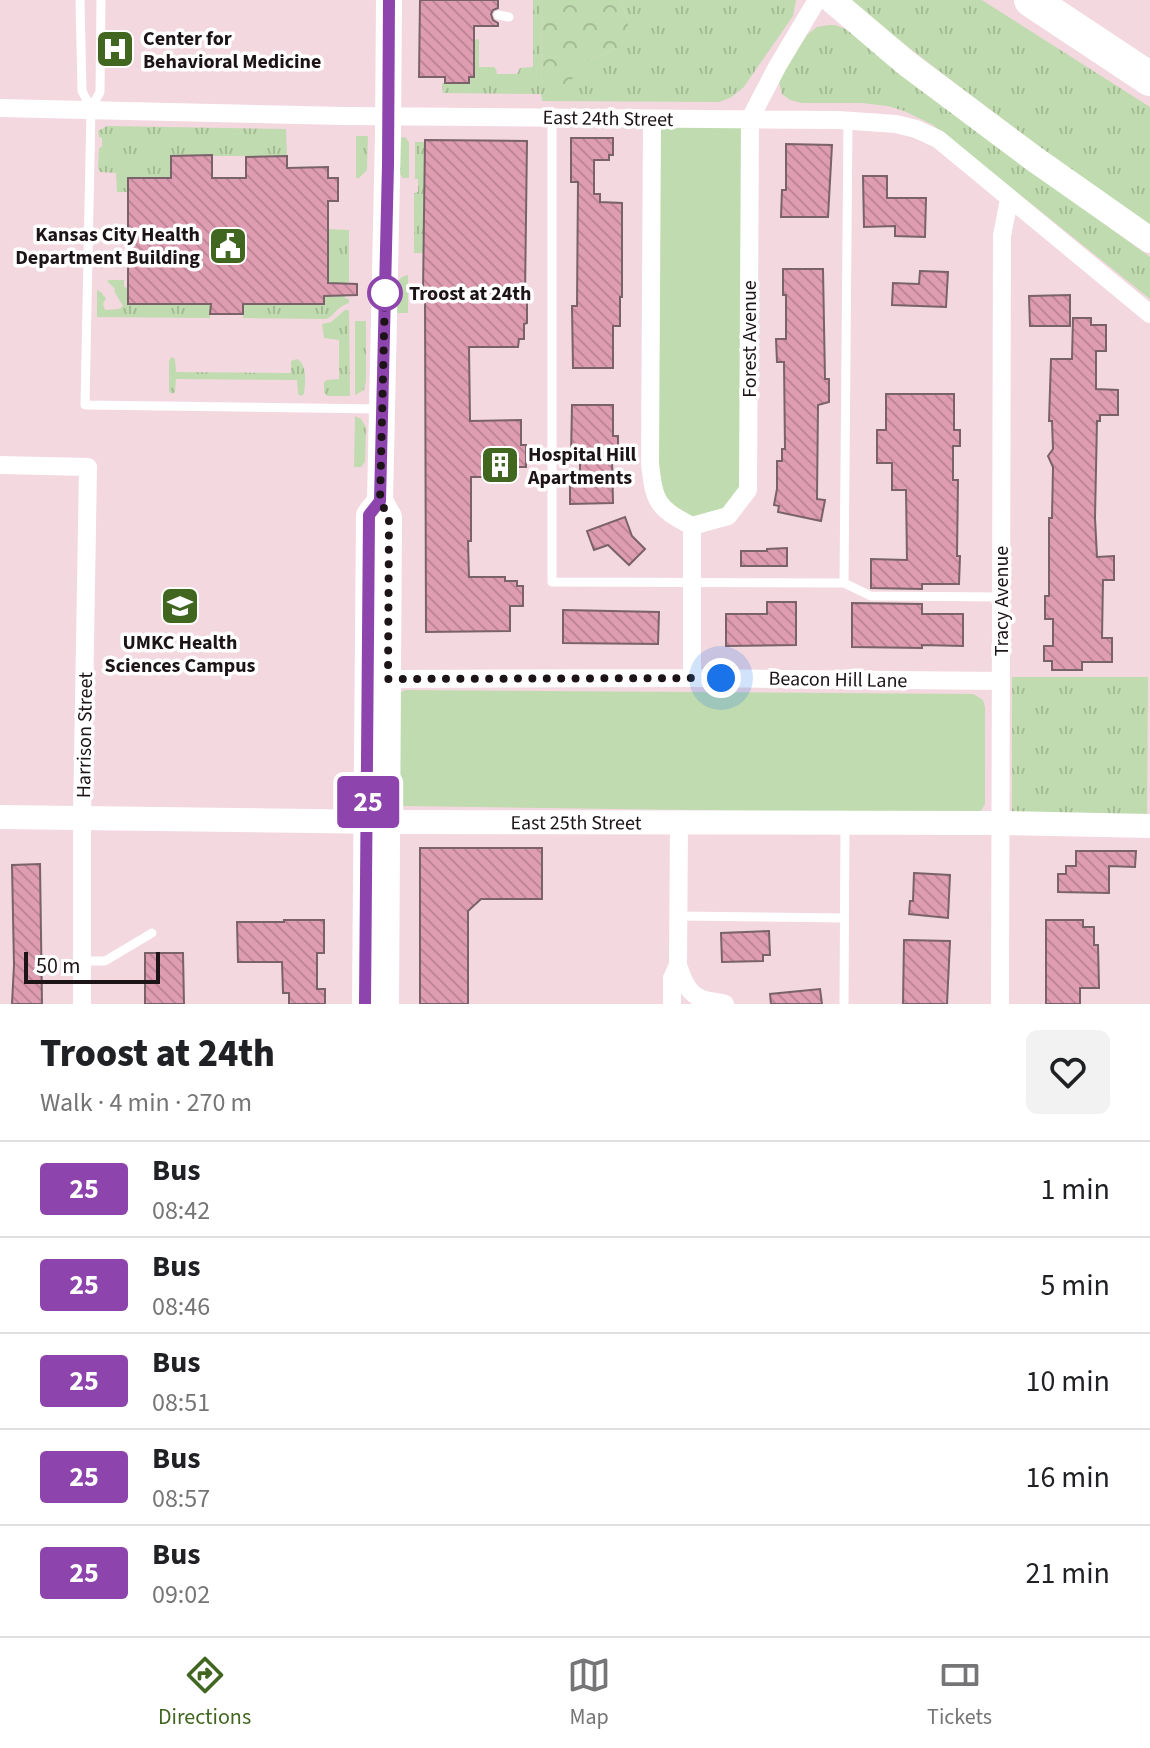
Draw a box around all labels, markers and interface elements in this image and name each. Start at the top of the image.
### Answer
place label: Center for Behavioral Medicine [143,25,321,76]
hospital icon: Center for Behavioral Medicine [94,28,136,70]
street label: East 24th Street [542,104,674,134]
place label: Kansas City Health Department Building [15,221,200,272]
public building icon: Kansas City Health Department Building [207,225,249,267]
marker: Troost at 24th [368,276,402,310]
place label: Troost at 24th [409,280,531,308]
street label: Forest Avenue [736,280,764,398]
place label: Hospital Hill Apartments [527,441,637,492]
building icon: Hospital Hill Apartments [479,444,521,486]
street label: Tracy Avenue [988,546,1016,656]
school or university icon: UMKC Health Sciences Campus [159,585,201,627]
place label: UMKC Health Sciences Campus [105,629,256,680]
your location [701,658,741,698]
street label: Beacon Hill Lane [768,665,908,695]
street label: Harrison Street [70,671,100,798]
line badge: 25 [332,776,404,828]
text: 25 [353,782,383,822]
street label: East 25th Street [510,809,642,837]
scale bar [24,948,160,984]
text: 50 m [36,950,81,982]
text: Troost at 24th [40,1027,275,1081]
button: heart [1026,1030,1110,1114]
text: Walk · 4 min · 270 m [40,1084,252,1121]
text: Bus [152,1149,200,1192]
text: 1 min [1040,1168,1110,1211]
text: 25 [69,1169,99,1209]
text: 08:42 [152,1192,210,1229]
text: Bus [152,1245,200,1288]
text: 5 min [1040,1264,1110,1307]
text: 25 [69,1265,99,1305]
text: 08:46 [152,1288,210,1325]
text: Bus [152,1341,200,1384]
text: 10 min [1026,1360,1110,1403]
text: 25 [69,1361,99,1401]
text: 08:51 [152,1384,210,1421]
text: Bus [152,1437,200,1480]
text: 16 min [1026,1456,1110,1499]
text: 25 [69,1457,99,1497]
text: 08:57 [152,1480,210,1517]
text: Bus [152,1533,200,1576]
text: 21 min [1026,1552,1110,1595]
text: 25 [69,1553,99,1593]
text: 09:02 [152,1576,210,1613]
tab: Directions [158,1653,251,1733]
tab: Map [567,1653,611,1733]
tab: Tickets [927,1653,992,1733]

